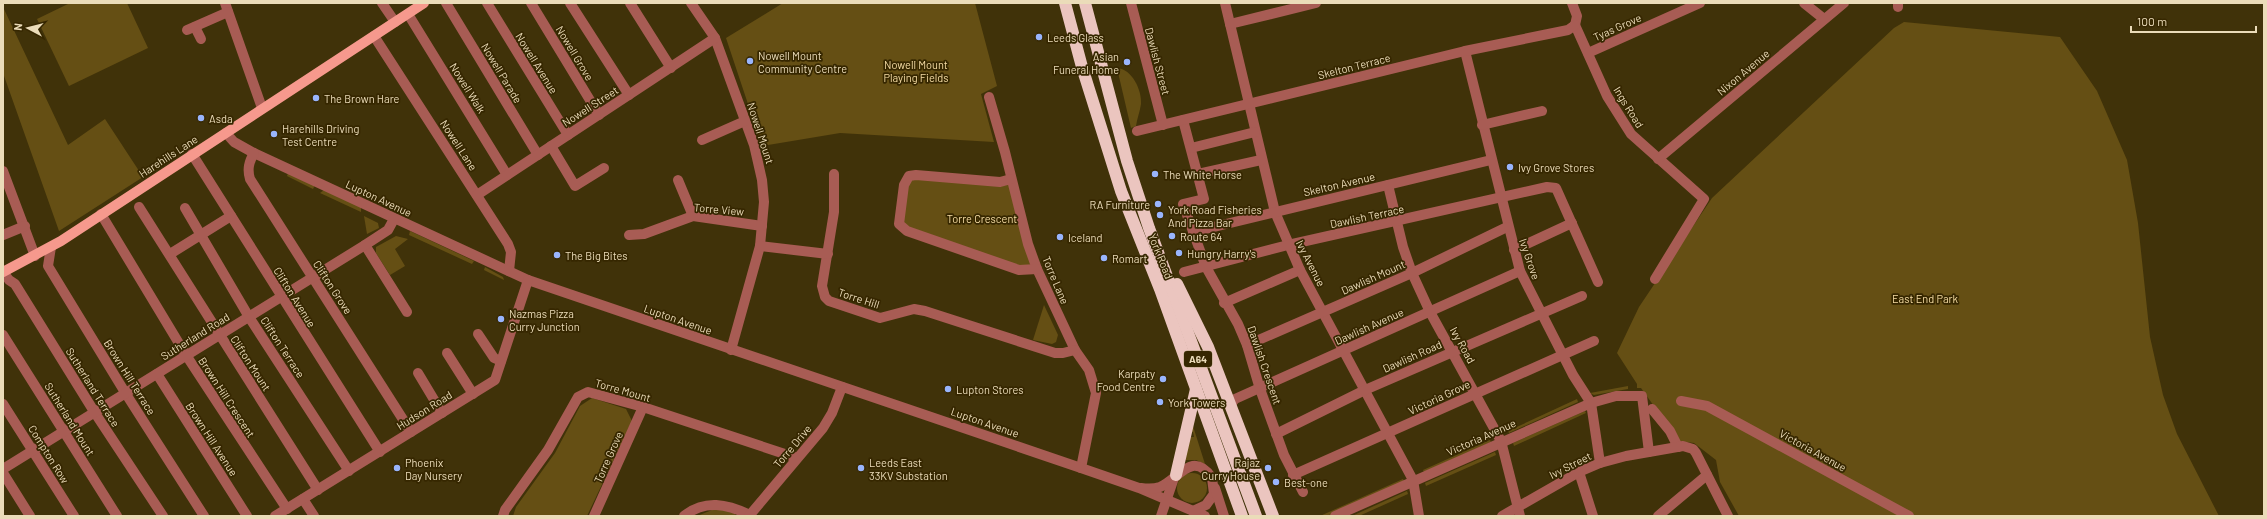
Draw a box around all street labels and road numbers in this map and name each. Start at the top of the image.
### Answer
street label: Tyas Grove [1591,11,1643,43]
street label: Nowell Grove [554,23,596,83]
street label: Dawlish Street [1143,26,1173,96]
street label: Nowell Avenue [513,30,561,96]
street label: Nowell Parade [479,41,525,105]
street label: Nixon Avenue [1714,46,1772,98]
street label: Skelton Terrace [1316,51,1392,81]
street label: Nowell Walk [447,60,489,116]
street label: Nowell Street [560,83,620,129]
street label: Ings Road [1611,84,1647,130]
street label: Nowell Mount [745,101,777,165]
street label: Nowell Lane [438,117,480,173]
street label: Harehills Lane [136,132,200,180]
street label: Skelton Avenue [1302,169,1376,199]
street label: Lupton Avenue [344,177,414,219]
street label: Torre View [693,200,745,218]
street label: Dawlish Terrace [1329,202,1405,230]
street label: York Road [1146,232,1176,280]
street label: Ivy Grove [1517,237,1543,281]
street label: Ivy Avenue [1294,238,1328,288]
street label: Torre Lane [1040,254,1072,306]
street label: Dawlish Mount [1339,257,1407,297]
street label: Clifton Grove [311,258,355,316]
street label: Clifton Avenue [271,264,319,330]
street label: Torre Hill [837,285,881,311]
street label: Lupton Avenue [642,301,714,337]
street label: Dawlish Avenue [1333,305,1406,347]
street label: Sutherland Road [158,310,232,362]
street label: Clifton Terrace [258,314,308,380]
street label: Dawlish Crescent [1245,324,1285,406]
street label: Ivy Road [1448,324,1478,366]
street label: Clifton Mount [228,333,274,393]
street label: Brown Hill Terrace [102,337,158,417]
street label: Dawlish Road [1380,337,1444,375]
street label: Sutherland Terrace [63,345,123,429]
road number: A64 [1184,351,1212,367]
street label: Brown Hill Crescent [196,354,258,440]
street label: Torre Mount [594,376,652,404]
street label: Victoria Grove [1406,377,1472,417]
street label: Sutherland Mount [42,380,98,458]
street label: Hudson Road [394,388,454,432]
street label: Brown Hill Avenue [183,400,241,478]
street label: Lupton Avenue [949,404,1021,440]
street label: Victoria Avenue [1444,416,1518,458]
street label: Compton Row [26,422,72,486]
street label: Torre Drive [770,422,814,470]
street label: Victoria Avenue [1777,426,1849,474]
street label: Torre Grove [591,429,625,485]
street label: Ivy Street [1547,449,1593,481]

